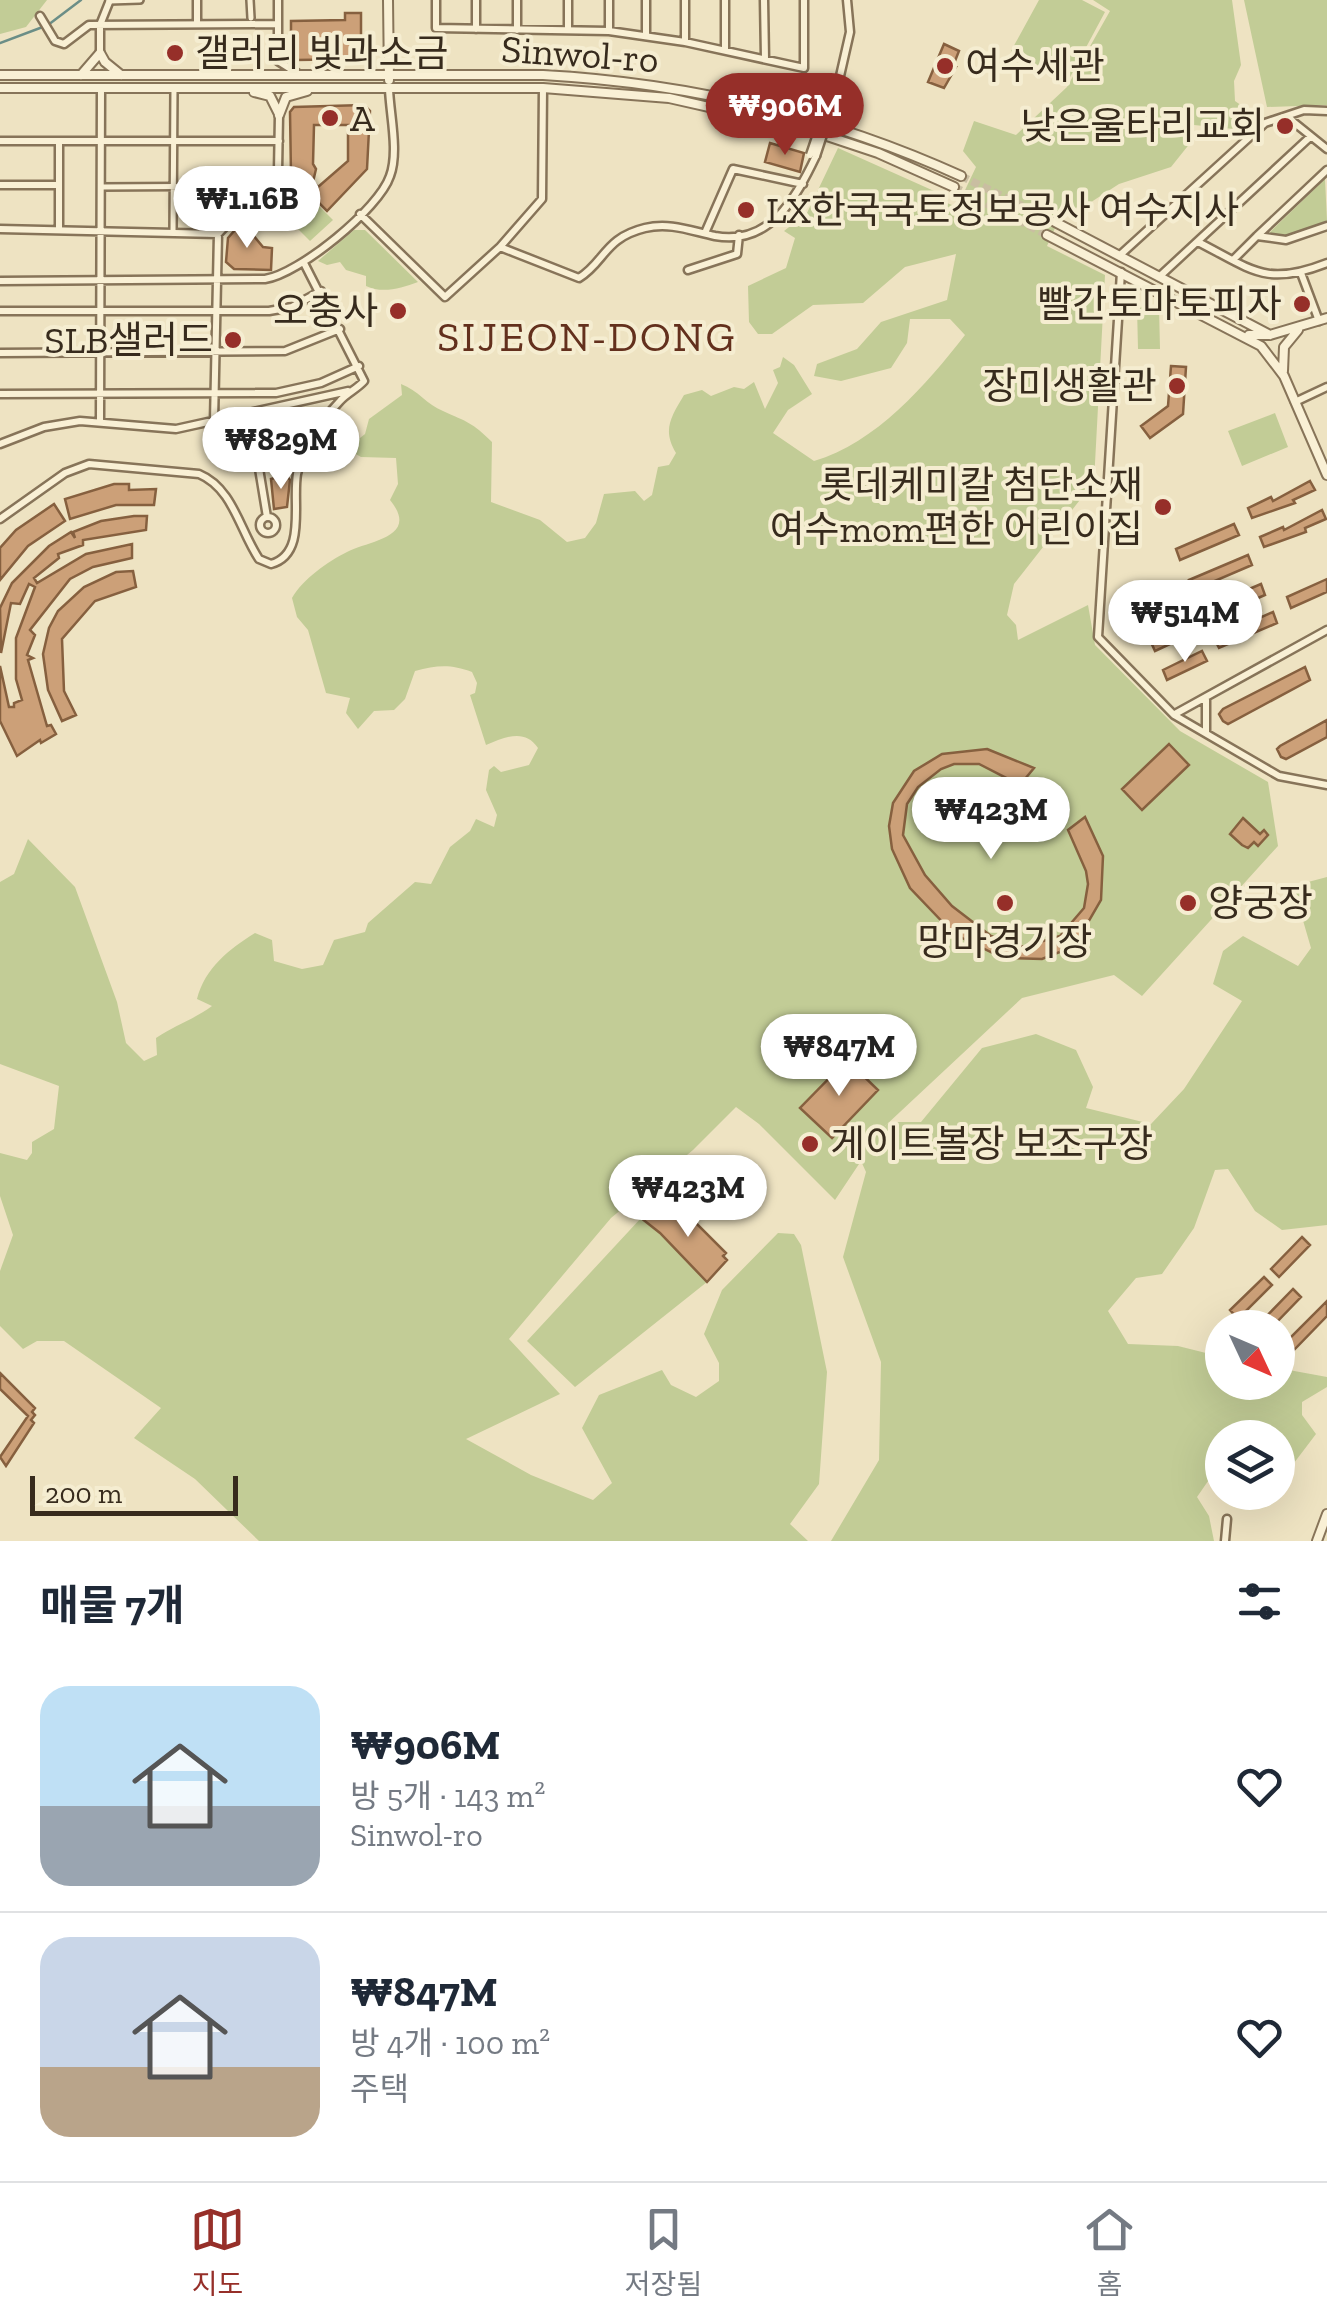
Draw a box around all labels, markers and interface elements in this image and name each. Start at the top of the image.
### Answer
street label: Sinwol-ro [500,26,660,82]
place label: 갤러리 빛과소금 [195,30,448,76]
marker: 갤러리 빛과소금 [164,42,186,64]
place label: 여수세관 [965,43,1105,89]
marker: 여수세관 [934,55,956,77]
pin: ₩906M [715,73,855,158]
text: ₩906M [728,86,842,124]
place label: A [350,95,375,141]
place label: 낮은울타리교회 [1020,103,1265,149]
marker: A [319,107,341,129]
marker: 낮은울타리교회 [1274,115,1296,137]
pin: ₩1.16B [166,166,328,251]
text: ₩1.16B [195,179,299,217]
place label: LX한국국토정보공사 여수지사 [766,187,1239,233]
marker: LX한국국토정보공사 여수지사 [735,199,757,221]
place label: 빨간토마토피자 [1037,281,1282,327]
place label: 오충사 [273,288,378,334]
marker: 빨간토마토피자 [1291,293,1313,315]
marker: 오충사 [387,300,409,322]
district label: SIJEON-DONG [437,311,737,362]
place label: SLB샐러드 [44,317,213,363]
marker: SLB샐러드 [222,329,244,351]
place label: 장미생활관 [982,363,1157,409]
marker: 장미생활관 [1166,375,1188,397]
pin: ₩829M [211,407,351,492]
text: ₩829M [224,420,338,458]
place label: 롯데케미칼 첨단소재 여수mom편한 어린이집 [770,462,1143,552]
marker: 롯데케미칼 첨단소재 여수mom편한 어린이집 [1152,496,1174,518]
pin: ₩514M [1115,580,1255,665]
text: ₩514M [1130,593,1240,631]
pin: ₩423M [921,777,1061,862]
text: ₩423M [934,790,1048,828]
place label: 양궁장 [1208,880,1313,926]
marker: 망마경기장 [994,892,1016,914]
marker: 양궁장 [1177,892,1199,914]
place label: 망마경기장 [918,919,1092,965]
pin: ₩847M [769,1014,909,1099]
text: ₩847M [783,1027,895,1065]
place label: 게이트볼장 보조구장 [830,1121,1153,1167]
marker: 게이트볼장 보조구장 [799,1133,821,1155]
pin: ₩423M [618,1155,758,1240]
text: ₩423M [631,1168,745,1206]
north arrow [1205,1310,1295,1400]
map controls [1205,1310,1295,1510]
button: layers [1205,1420,1295,1510]
scale bar [30,1471,238,1516]
text: 200 m [45,1477,122,1510]
icon: filters [1232,1574,1287,1629]
text: 매물 7개 [40,1580,185,1631]
text: ₩906M [350,1719,500,1770]
icon: home [120,1726,240,1846]
icon: heart [1232,1759,1287,1814]
text: 방 5개 · 143 m² [350,1777,545,1815]
text: Sinwol-ro [350,1816,483,1854]
text: ₩847M [350,1966,498,2017]
icon: home [120,1977,240,2097]
icon: heart [1232,2010,1287,2065]
text: 방 4개 · 100 m² [350,2024,550,2062]
text: 주택 [350,2070,409,2108]
tab: 지도 [190,2202,245,2302]
tab: 저장됨 [625,2202,702,2302]
tab: 홈 [1082,2202,1137,2302]

